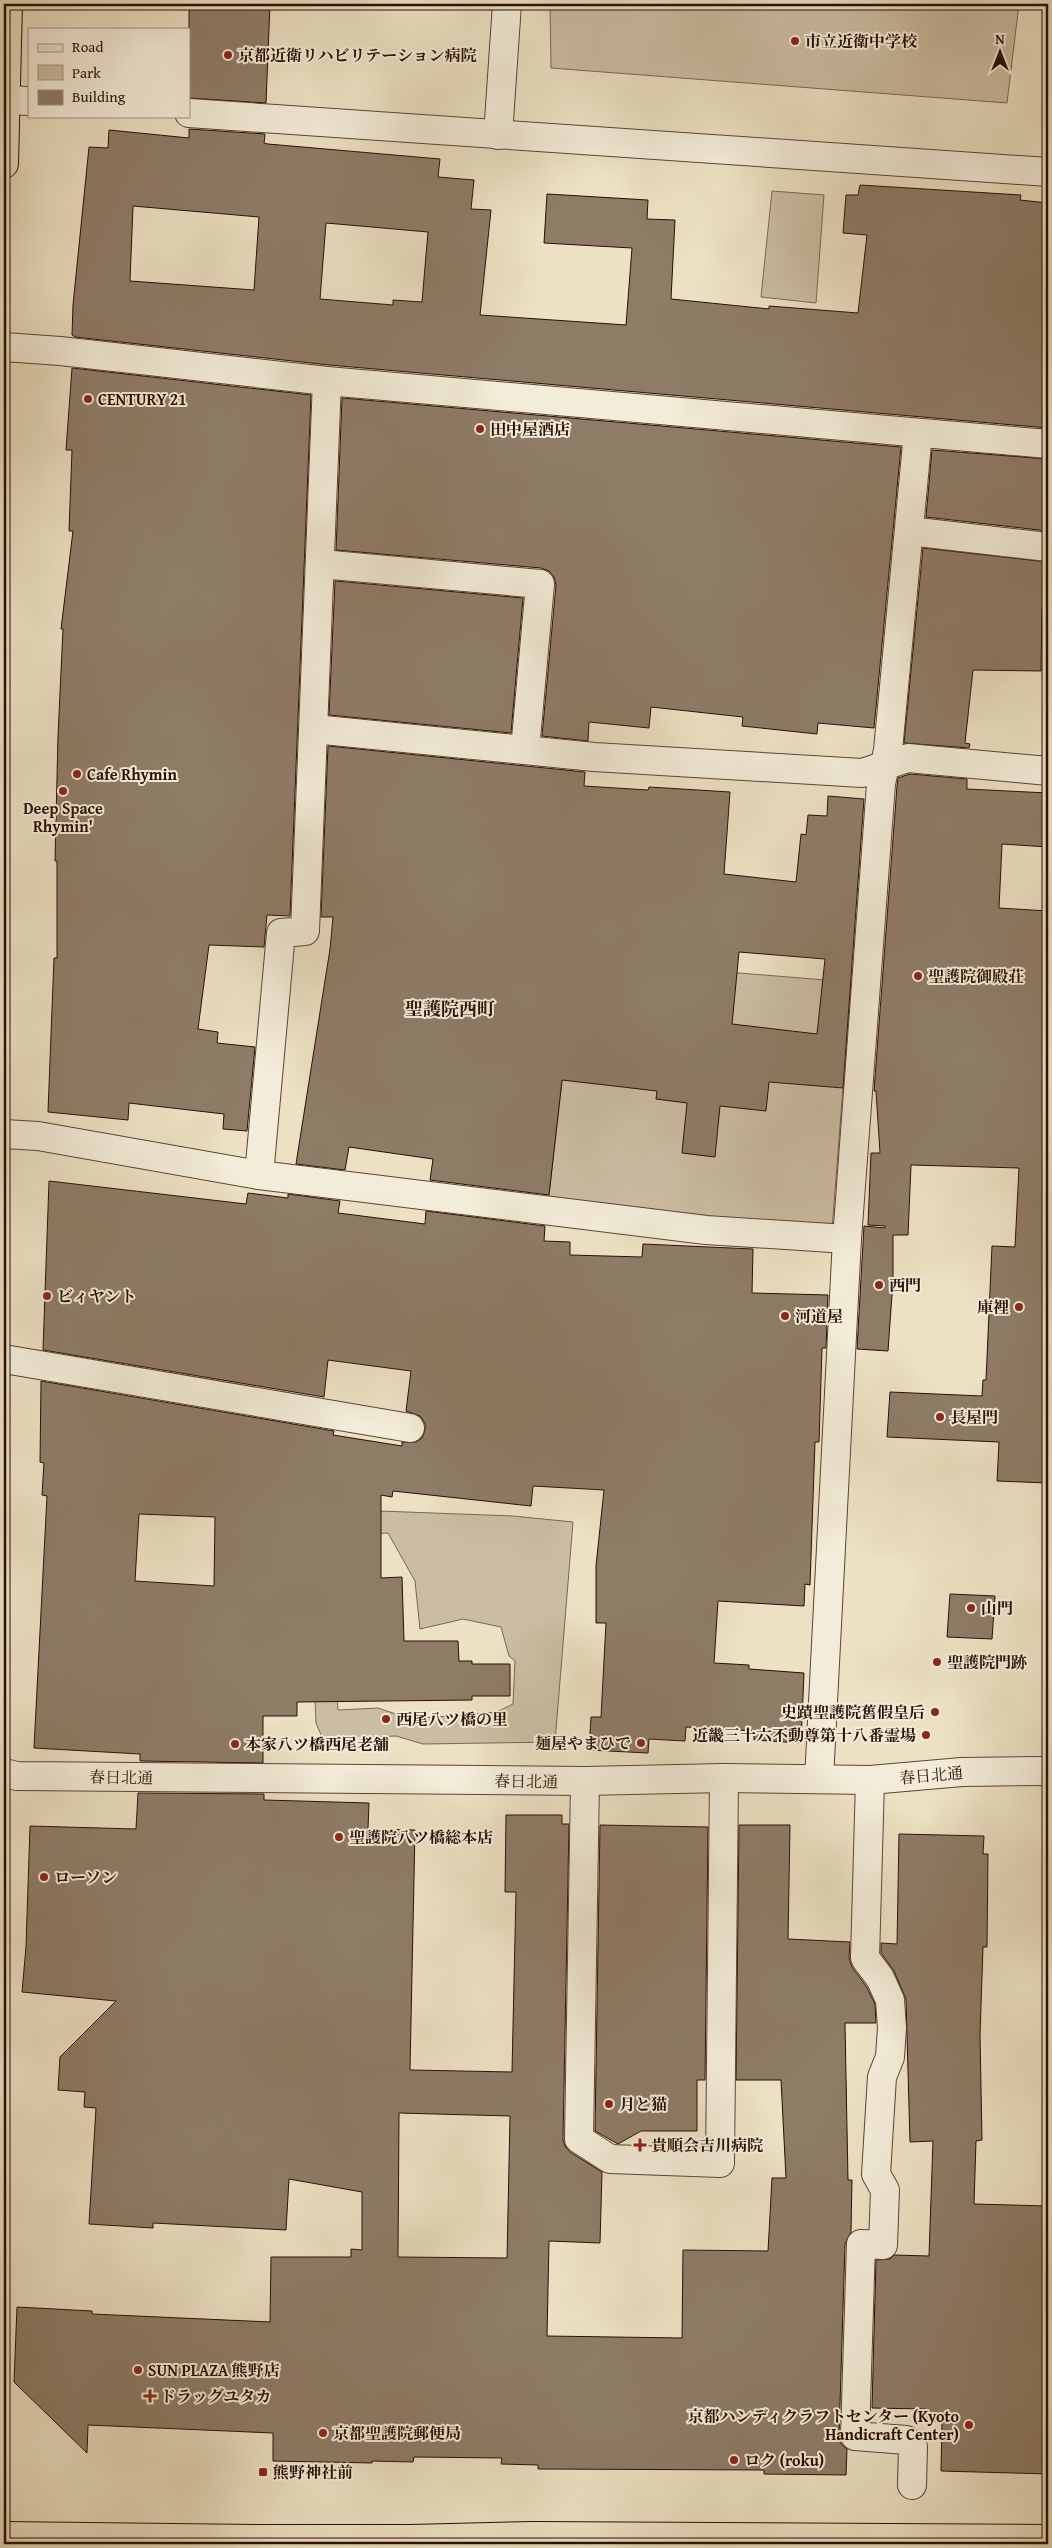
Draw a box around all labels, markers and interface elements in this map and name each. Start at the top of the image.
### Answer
legend [28,28,190,118]
north arrow [974,28,1024,78]
place label: 市立近衛中学校 [805,29,918,53]
text: N [995,29,1005,49]
marker: 市立近衛中学校 [789,35,801,47]
text: Road [72,36,103,57]
place label: 京都近衛リハビリテーション病院 [238,43,477,67]
marker: 京都近衛リハビリテーション病院 [222,49,234,61]
text: Park [72,62,101,83]
text: Building [72,86,126,107]
place label: CENTURY 21 [98,387,186,411]
marker: CENTURY 21 [82,393,94,405]
place label: 田中屋酒店 [490,417,570,441]
marker: 田中屋酒店 [474,423,486,435]
place label: Cafe Rhymin [87,762,177,786]
marker: Cafe Rhymin [71,768,83,780]
marker: Deep Space Rhymin' [57,785,69,797]
place label: Deep Space Rhymin' [23,796,103,838]
place label: 聖護院御殿荘 [928,964,1024,988]
marker: 聖護院御殿荘 [912,970,924,982]
district label: 聖護院西町 [405,995,495,1022]
place label: 西門 [889,1273,921,1297]
marker: 西門 [873,1279,885,1291]
place label: ビィヤント [57,1284,137,1308]
marker: ビィヤント [41,1290,53,1302]
place label: 庫裡 [977,1295,1009,1319]
marker: 庫裡 [1013,1301,1025,1313]
place label: 河道屋 [795,1304,843,1328]
marker: 河道屋 [779,1310,791,1322]
place label: 長屋門 [950,1405,998,1429]
marker: 長屋門 [934,1411,946,1423]
place label: 山門 [981,1596,1013,1620]
marker: 山門 [965,1602,977,1614]
place label: 聖護院門跡 [947,1650,1027,1674]
marker: 聖護院門跡 [931,1656,943,1668]
place label: 史蹟聖護院舊假皇后 [781,1700,925,1724]
marker: 史蹟聖護院舊假皇后 [929,1706,941,1718]
place label: 西尾八ツ橋の里 [396,1707,508,1731]
marker: 西尾八ツ橋の里 [380,1713,392,1725]
place label: 近畿三十六不動尊第十八番霊場 [692,1723,916,1747]
marker: 近畿三十六不動尊第十八番霊場 [920,1729,932,1741]
place label: 麺屋やまひで [535,1731,631,1755]
place label: 本家八ツ橋西尾老舗 [245,1732,389,1756]
marker: 麺屋やまひで [635,1737,647,1749]
marker: 本家八ツ橋西尾老舗 [229,1738,241,1750]
street label: 春日北通 [898,1760,964,1790]
street label: 春日北通 [89,1764,153,1790]
street label: 春日北通 [494,1768,558,1794]
place label: 聖護院八ツ橋総本店 [349,1825,493,1849]
marker: 聖護院八ツ橋総本店 [333,1831,345,1843]
place label: ローソン [54,1865,117,1889]
marker: ローソン [38,1871,50,1883]
place label: 月と猫 [619,2092,667,2116]
marker: 月と猫 [603,2098,615,2110]
place label: 貴順会吉川病院 [651,2133,763,2157]
marker: 貴順会吉川病院 [633,2138,647,2152]
place label: SUN PLAZA 熊野店 [148,2358,280,2382]
marker: SUN PLAZA 熊野店 [132,2364,144,2376]
place label: ドラッグユタカ [160,2384,271,2408]
marker: ドラッグユタカ [144,2390,156,2402]
place label: 京都ハンディクラフトセンター (Kyoto Handicraft Center) [687,2404,959,2446]
marker: 京都ハンディクラフトセンター (Kyoto Handicraft Center) [963,2419,975,2431]
place label: 京都聖護院郵便局 [333,2421,461,2445]
marker: 京都聖護院郵便局 [317,2427,329,2439]
place label: ロク (roku) [744,2448,824,2472]
marker: ロク (roku) [728,2454,740,2466]
place label: 熊野神社前 [273,2460,353,2484]
marker: 熊野神社前 [257,2466,269,2478]

